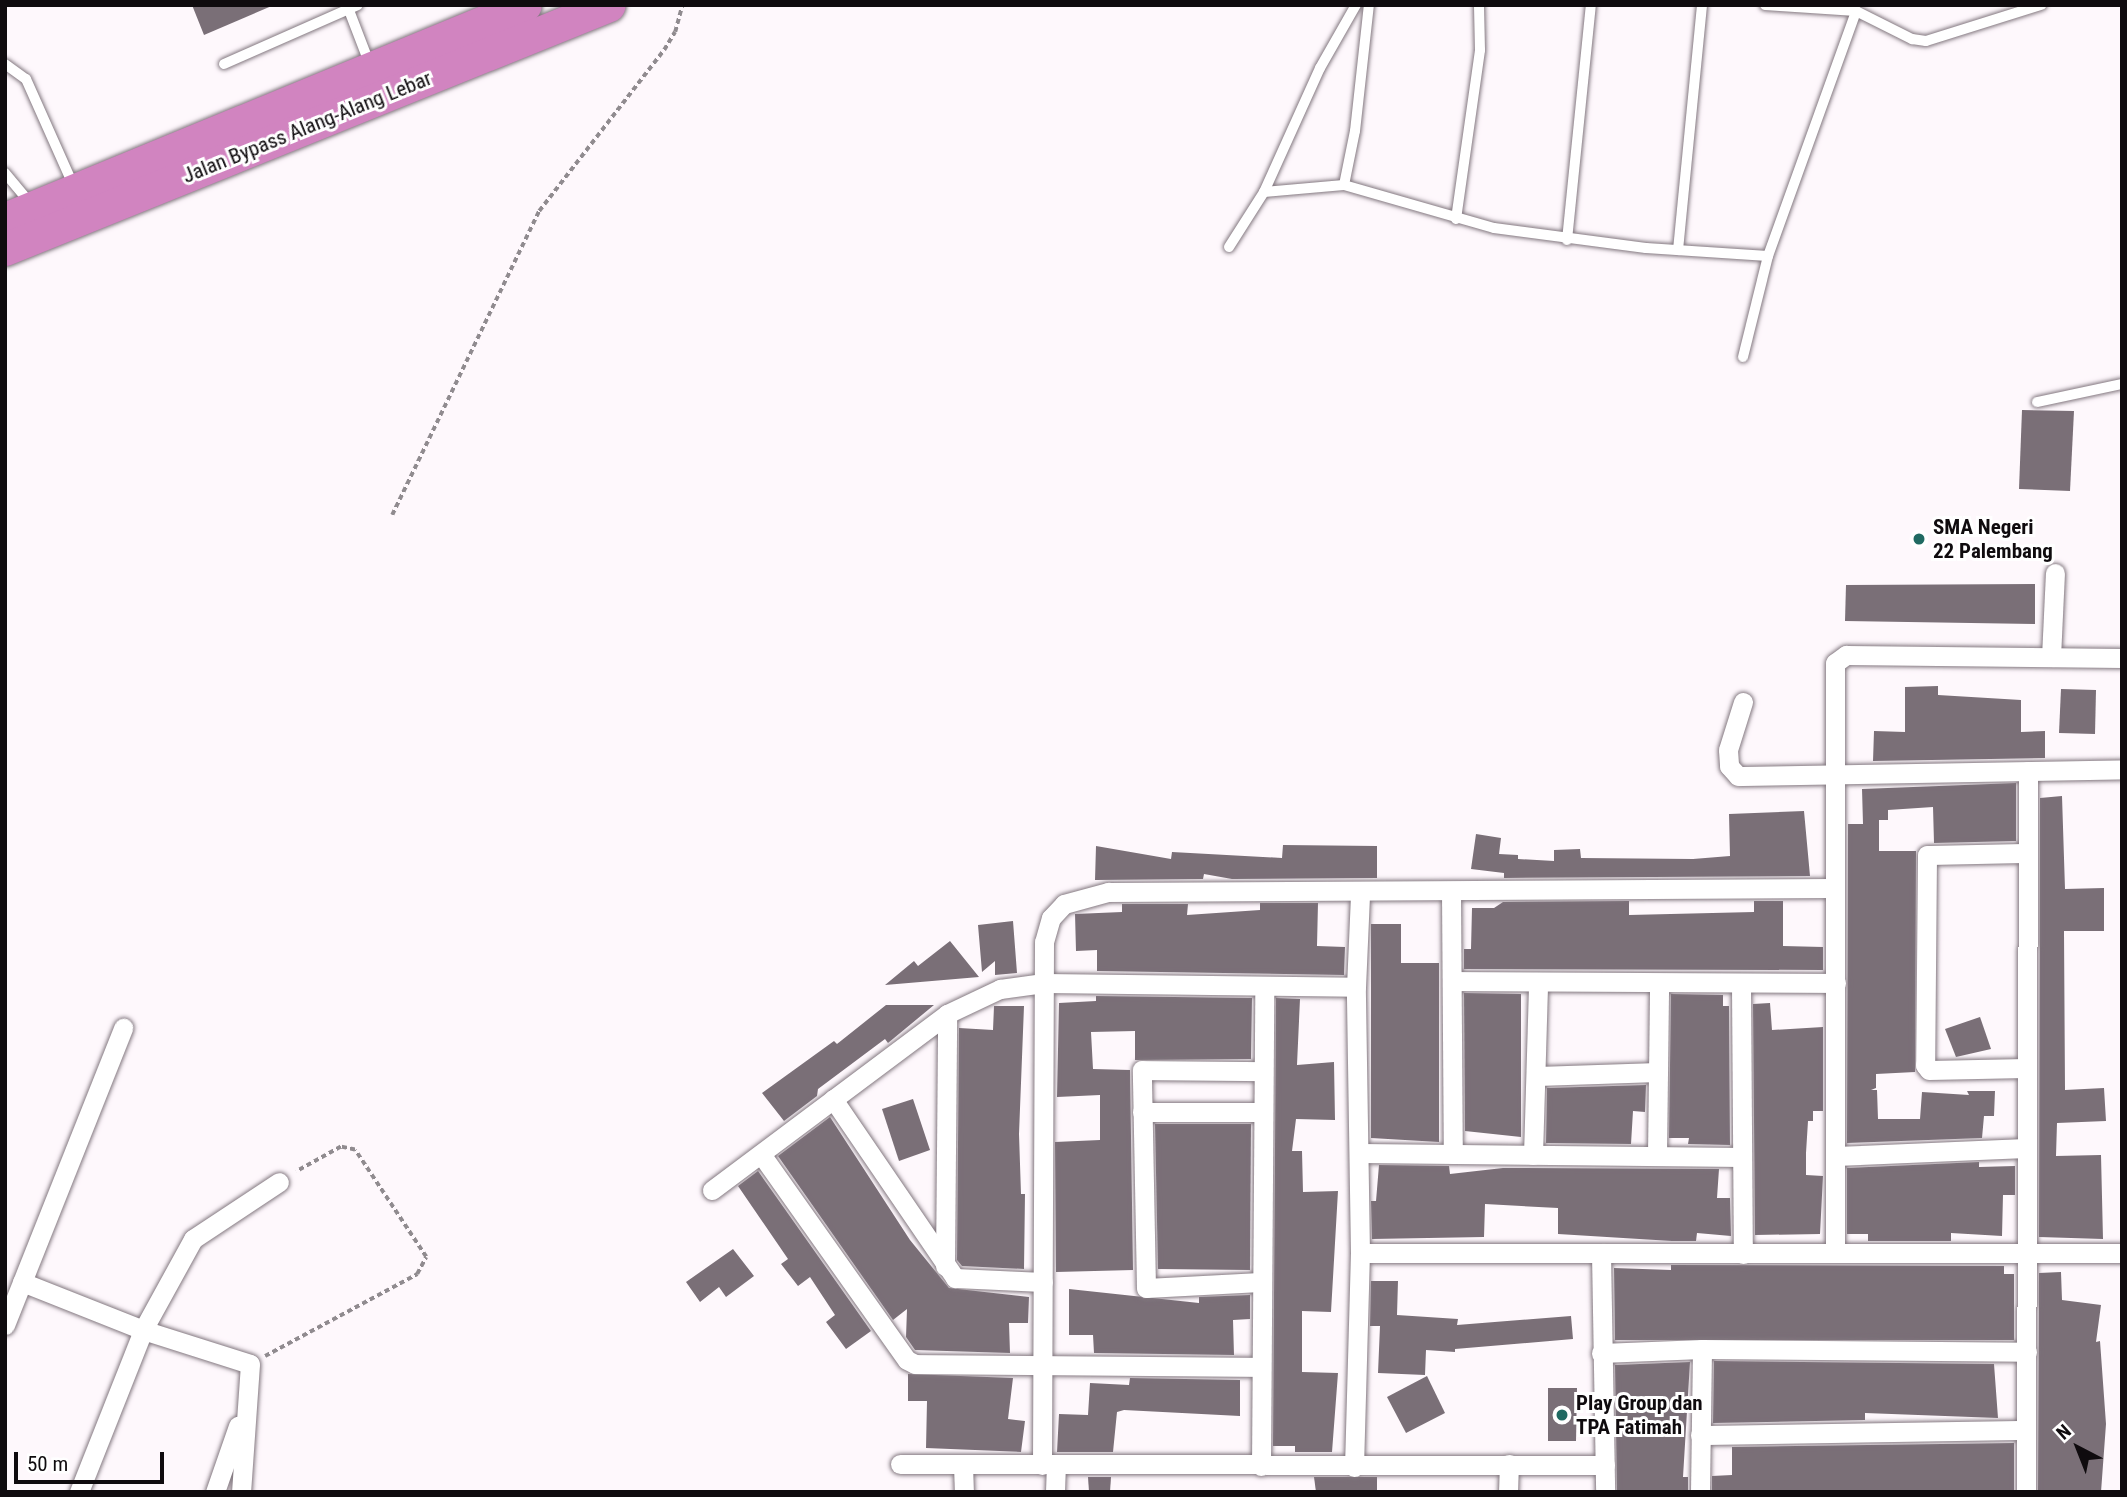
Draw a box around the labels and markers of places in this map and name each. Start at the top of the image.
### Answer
place label: SMA Negeri 22 Palembang [1933,514,2053,564]
marker: SMA Negeri 22 Palembang [1911,531,1927,547]
place label: Play Group dan TPA Fatimah [1576,1390,1703,1440]
marker: Play Group dan TPA Fatimah [1554,1407,1570,1423]

